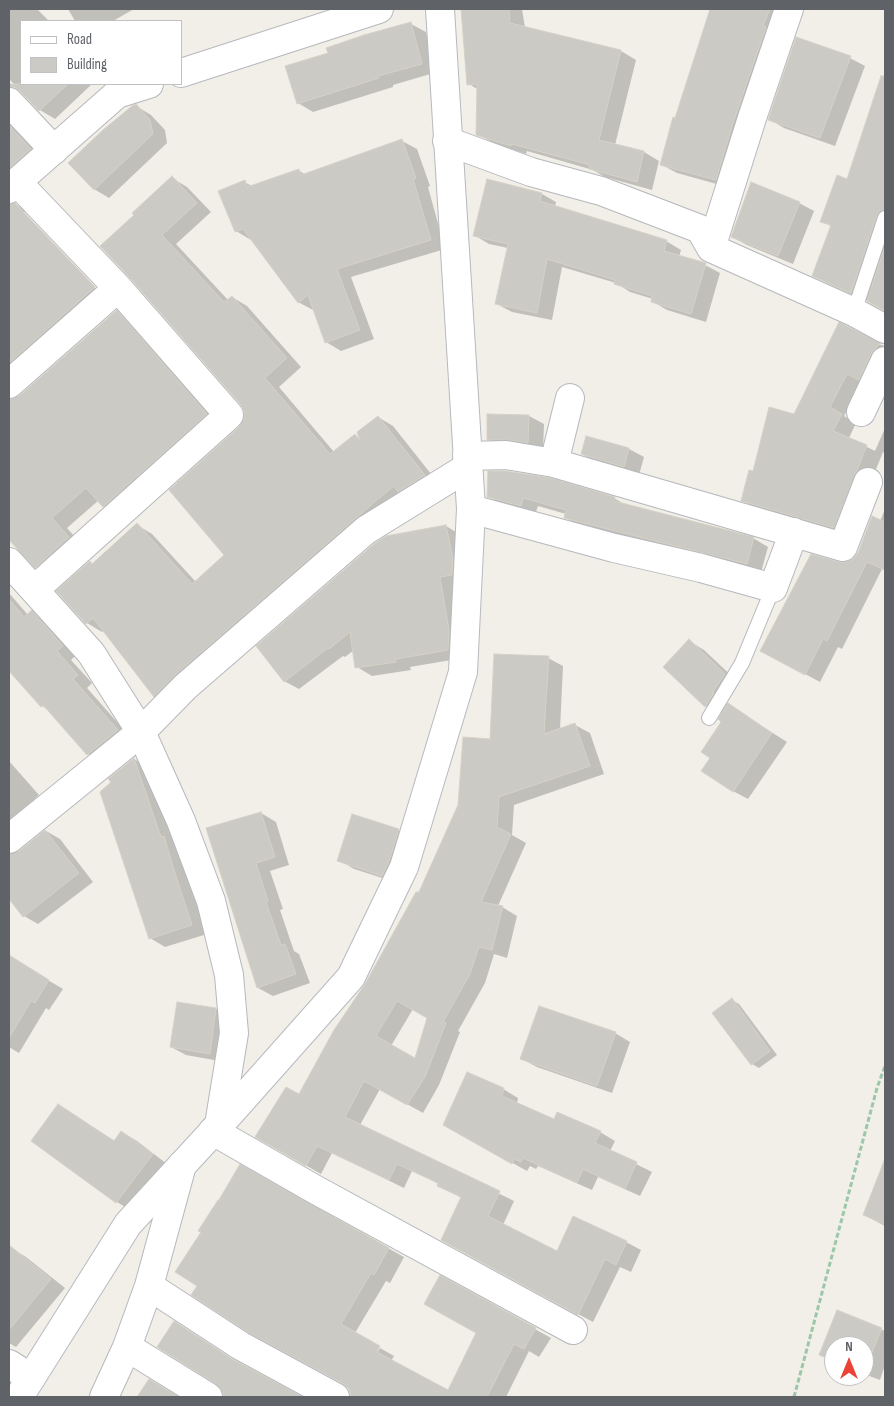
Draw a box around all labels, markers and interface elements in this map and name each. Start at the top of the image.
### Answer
legend [20,20,182,85]
text: Road [67,30,92,49]
text: Building [67,55,107,74]
north arrow [824,1336,874,1386]
text: N [845,1338,853,1355]

